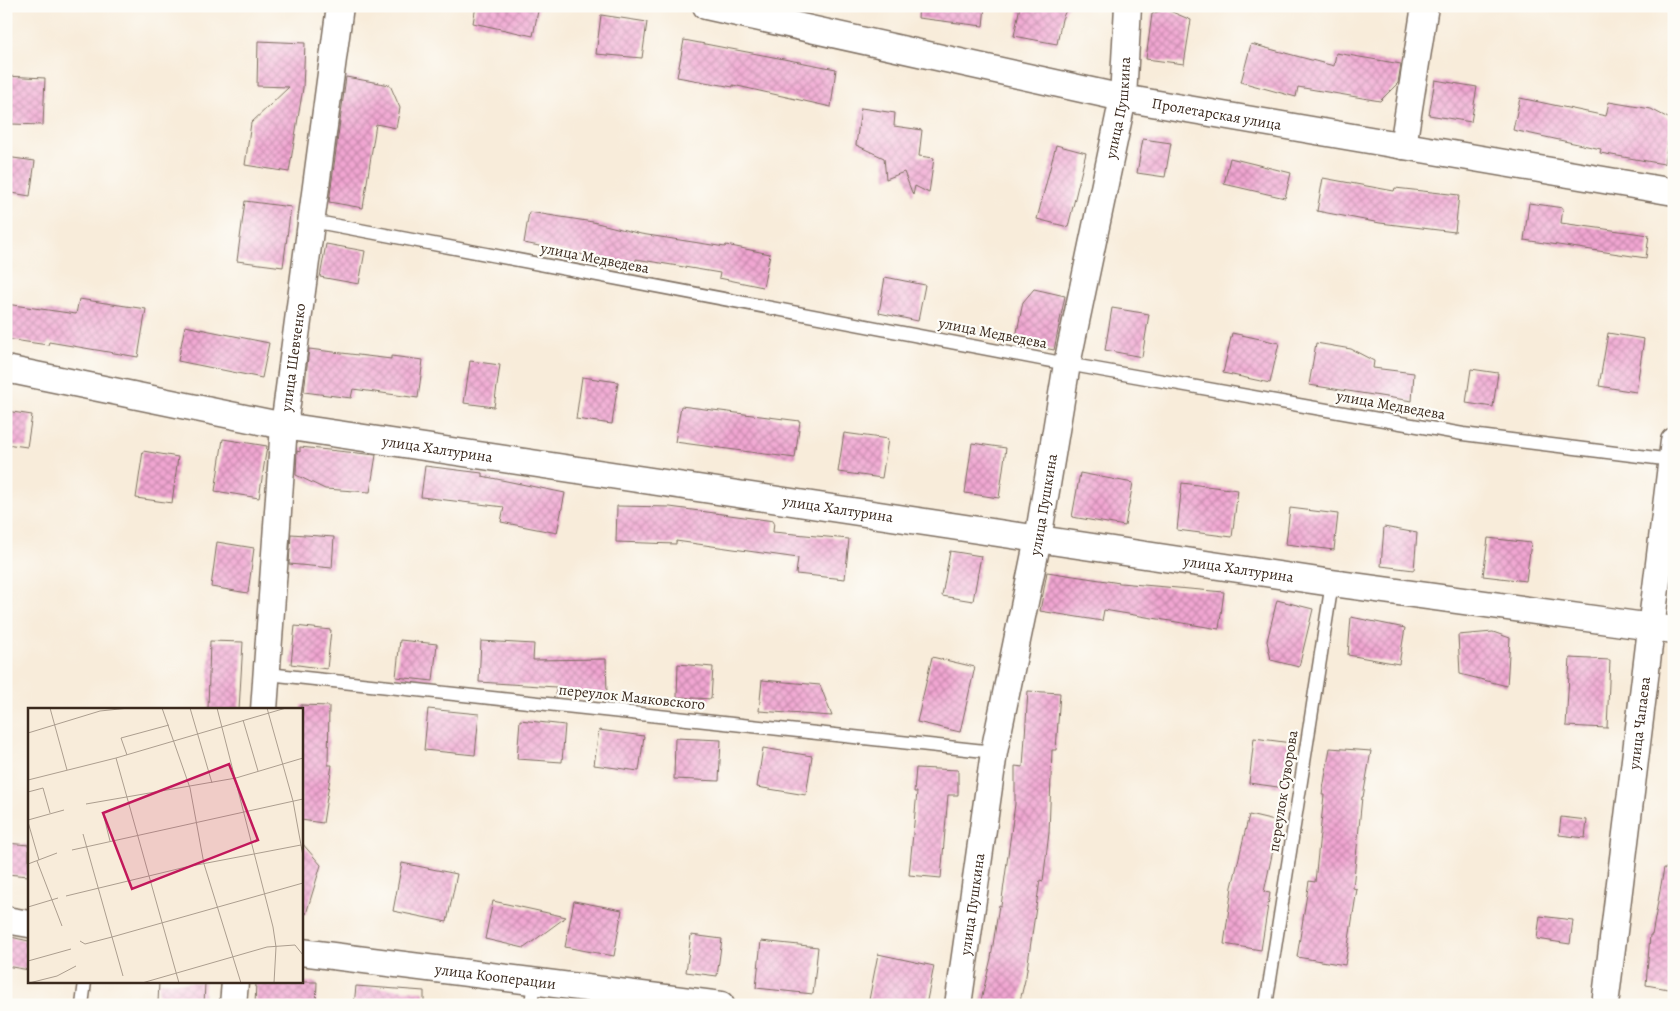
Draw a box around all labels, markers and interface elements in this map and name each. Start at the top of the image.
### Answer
street label: улица Пушкина [1100,56,1135,161]
street label: Пролетарская улица [1150,93,1283,135]
street label: улица Медведева [538,237,651,278]
street label: улица Шевченко [276,302,310,414]
street label: улица Медведева [936,312,1049,353]
street label: улица Медведева [1334,385,1447,424]
street label: улица Халтурина [380,431,494,467]
street label: улица Пушкина [1025,452,1062,558]
street label: улица Халтурина [781,491,895,527]
street label: улица Халтурина [1181,551,1295,587]
street label: улица Чапаева [1624,676,1655,772]
street label: переулок Маяковского [558,679,706,715]
inset map [28,708,302,984]
street label: переулок Суворова [1264,729,1303,853]
street label: улица Пушкина [955,852,990,957]
street label: улица Кооперации [433,959,557,994]

